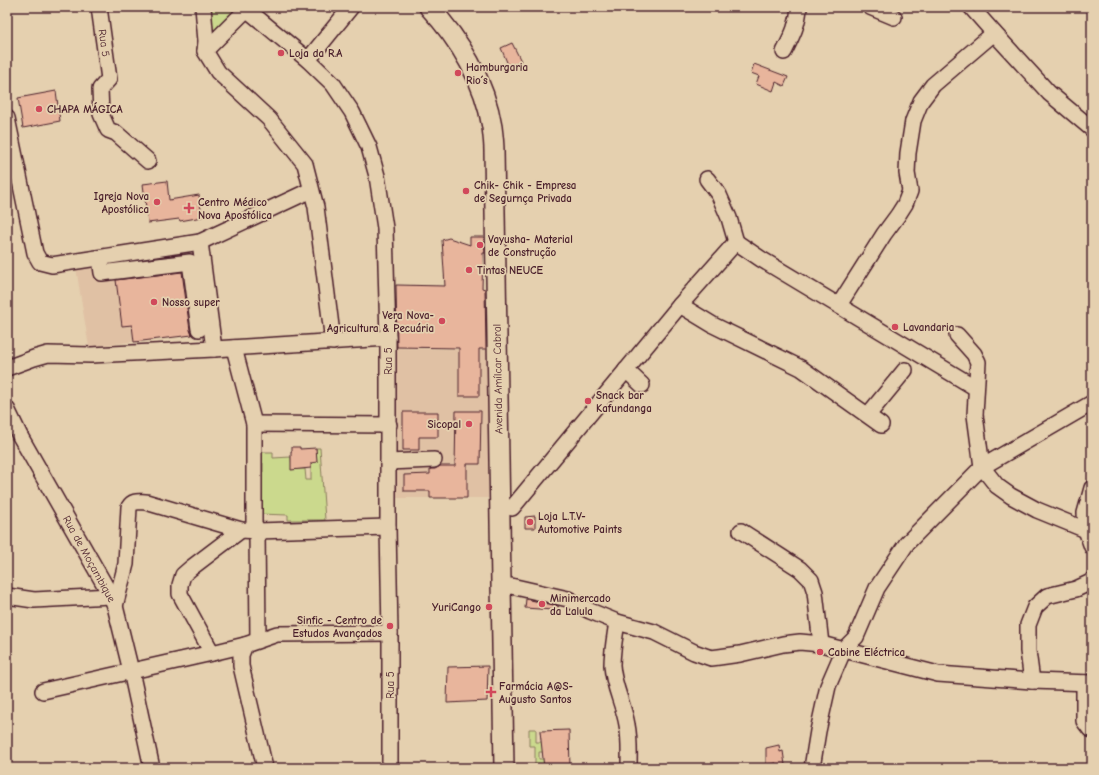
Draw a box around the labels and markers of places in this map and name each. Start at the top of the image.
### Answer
place label: Loja da R.A [289,47,342,60]
marker: Loja da R.A [276,48,286,58]
place label: Hamburgaria Rio´s [466,61,528,87]
marker: Hamburgaria Rio´s [453,68,463,78]
place label: CHAPA MÁGICA [47,102,123,116]
marker: CHAPA MÁGICA [34,104,44,114]
place label: Chik- Chik - Empresa de Segurnça Privada [474,179,576,205]
marker: Chik- Chik - Empresa de Segurnça Privada [461,186,471,196]
place label: Igreja Nova Apostólica [94,190,149,216]
place label: Centro Médico Nova Apostólica [198,196,272,222]
marker: Igreja Nova Apostólica [152,197,162,207]
marker: Centro Médico Nova Apostólica [183,202,195,214]
place label: Vayusha- Material de Construção [488,233,573,259]
marker: Vayusha- Material de Construção [475,240,485,250]
place label: Tintas NEUCE [477,264,544,277]
marker: Tintas NEUCE [464,265,474,275]
place label: Nosso super [162,296,220,309]
marker: Nosso super [149,297,159,307]
place label: Vera Nova- Agricultura & Pecuária [327,309,434,335]
marker: Vera Nova- Agricultura & Pecuária [437,316,447,326]
place label: Lavandaria [903,321,954,334]
marker: Lavandaria [890,322,900,332]
place label: Snack bar Kafundanga [596,389,652,415]
marker: Snack bar Kafundanga [583,396,593,406]
place label: Sicopal [428,418,461,431]
marker: Sicopal [464,419,474,429]
place label: Loja L.T.V- Automotive Paints [538,510,622,536]
marker: Loja L.T.V- Automotive Paints [525,517,535,527]
place label: Minimercado da Lalula [550,592,611,618]
marker: Minimercado da Lalula [537,599,547,609]
place label: YuriCango [432,601,481,614]
marker: YuriCango [484,602,494,612]
place label: Sinfic - Centro de Estudos Avançados [292,614,383,640]
marker: Sinfic - Centro de Estudos Avançados [385,621,395,631]
place label: Cabine Eléctrica [828,646,905,659]
marker: Cabine Eléctrica [815,647,825,657]
place label: Farmácia A@S- Augusto Santos [499,680,573,706]
marker: Farmácia A@S- Augusto Santos [486,687,496,697]

